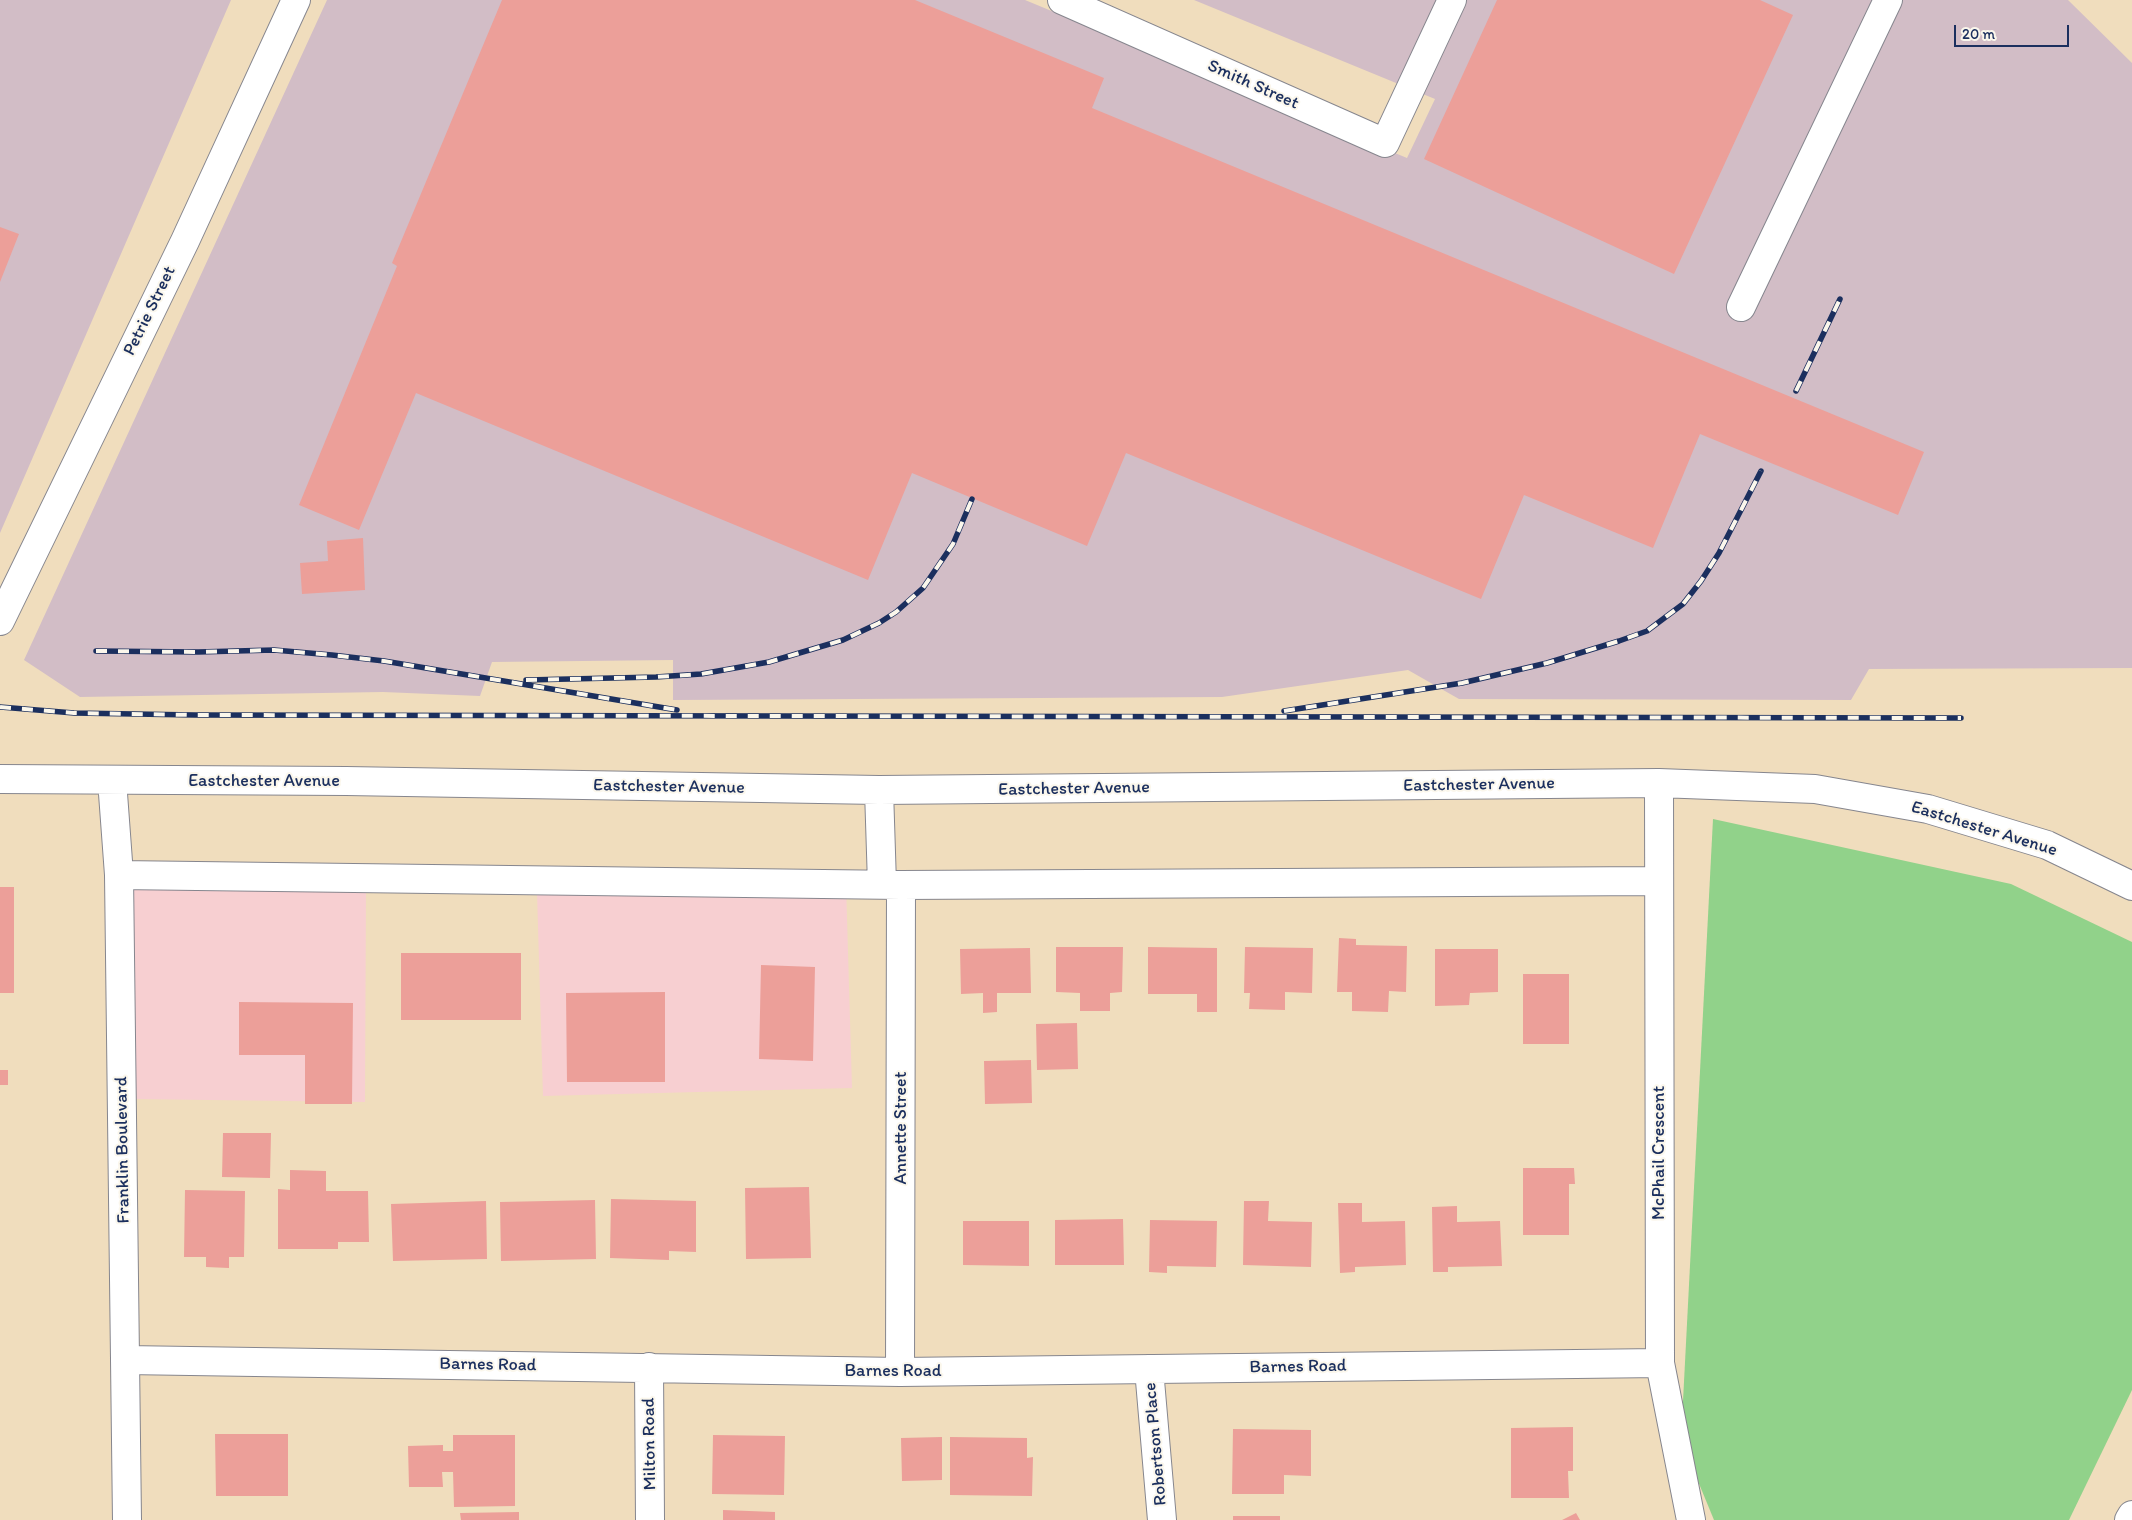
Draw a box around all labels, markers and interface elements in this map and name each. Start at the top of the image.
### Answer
scale bar [1957,15,2072,47]
text: 20 m [1962,25,1995,43]
street label: Smith Street [1204,55,1302,115]
street label: Petrie Street [119,263,181,359]
street label: Eastchester Avenue [188,770,340,792]
street label: Eastchester Avenue [1403,773,1555,797]
street label: Eastchester Avenue [593,775,745,799]
street label: Eastchester Avenue [998,777,1150,801]
street label: Eastchester Avenue [1908,797,2060,861]
street label: Annette Street [890,1072,912,1184]
street label: Franklin Boulevard [111,1076,135,1224]
street label: McPhail Crescent [1648,1086,1670,1220]
street label: Barnes Road [439,1353,537,1377]
street label: Barnes Road [1249,1355,1347,1379]
street label: Barnes Road [844,1360,942,1382]
street label: Robertson Place [1140,1381,1172,1507]
street label: Milton Road [638,1397,662,1491]

